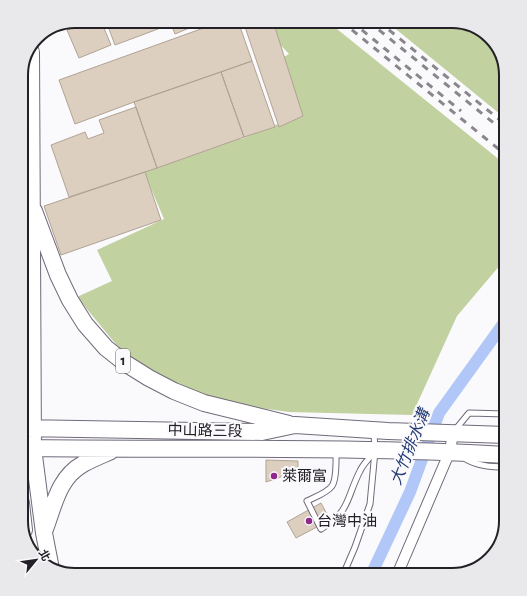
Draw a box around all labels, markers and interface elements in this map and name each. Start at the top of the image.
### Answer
road number: 1 [116,349,130,373]
water label: 大竹排水溝 [387,405,433,487]
street label: 中山路三段 [167,422,243,439]
place label: 萊爾富 [282,468,327,484]
marker: 萊爾富 [269,471,279,481]
place label: 台灣中油 [317,513,377,529]
marker: 台灣中油 [304,516,314,526]
north arrow [16,540,56,580]
text: 北 [37,548,52,563]

